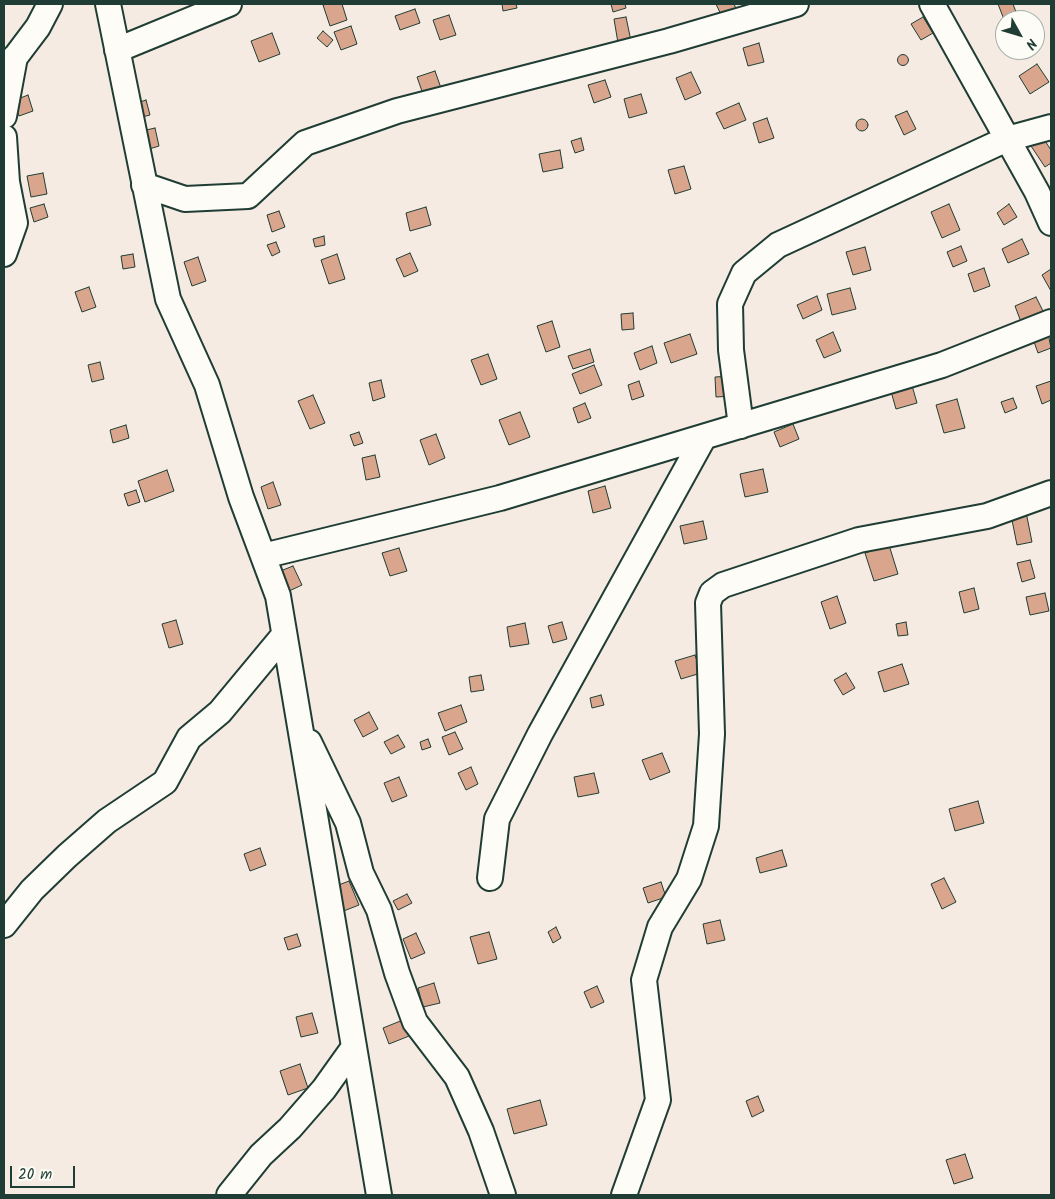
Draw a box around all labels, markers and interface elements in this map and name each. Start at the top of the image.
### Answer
north arrow [995,10,1045,60]
text: N [1020,33,1042,54]
scale bar [12,1156,78,1188]
text: 20 m [18,1163,52,1187]

